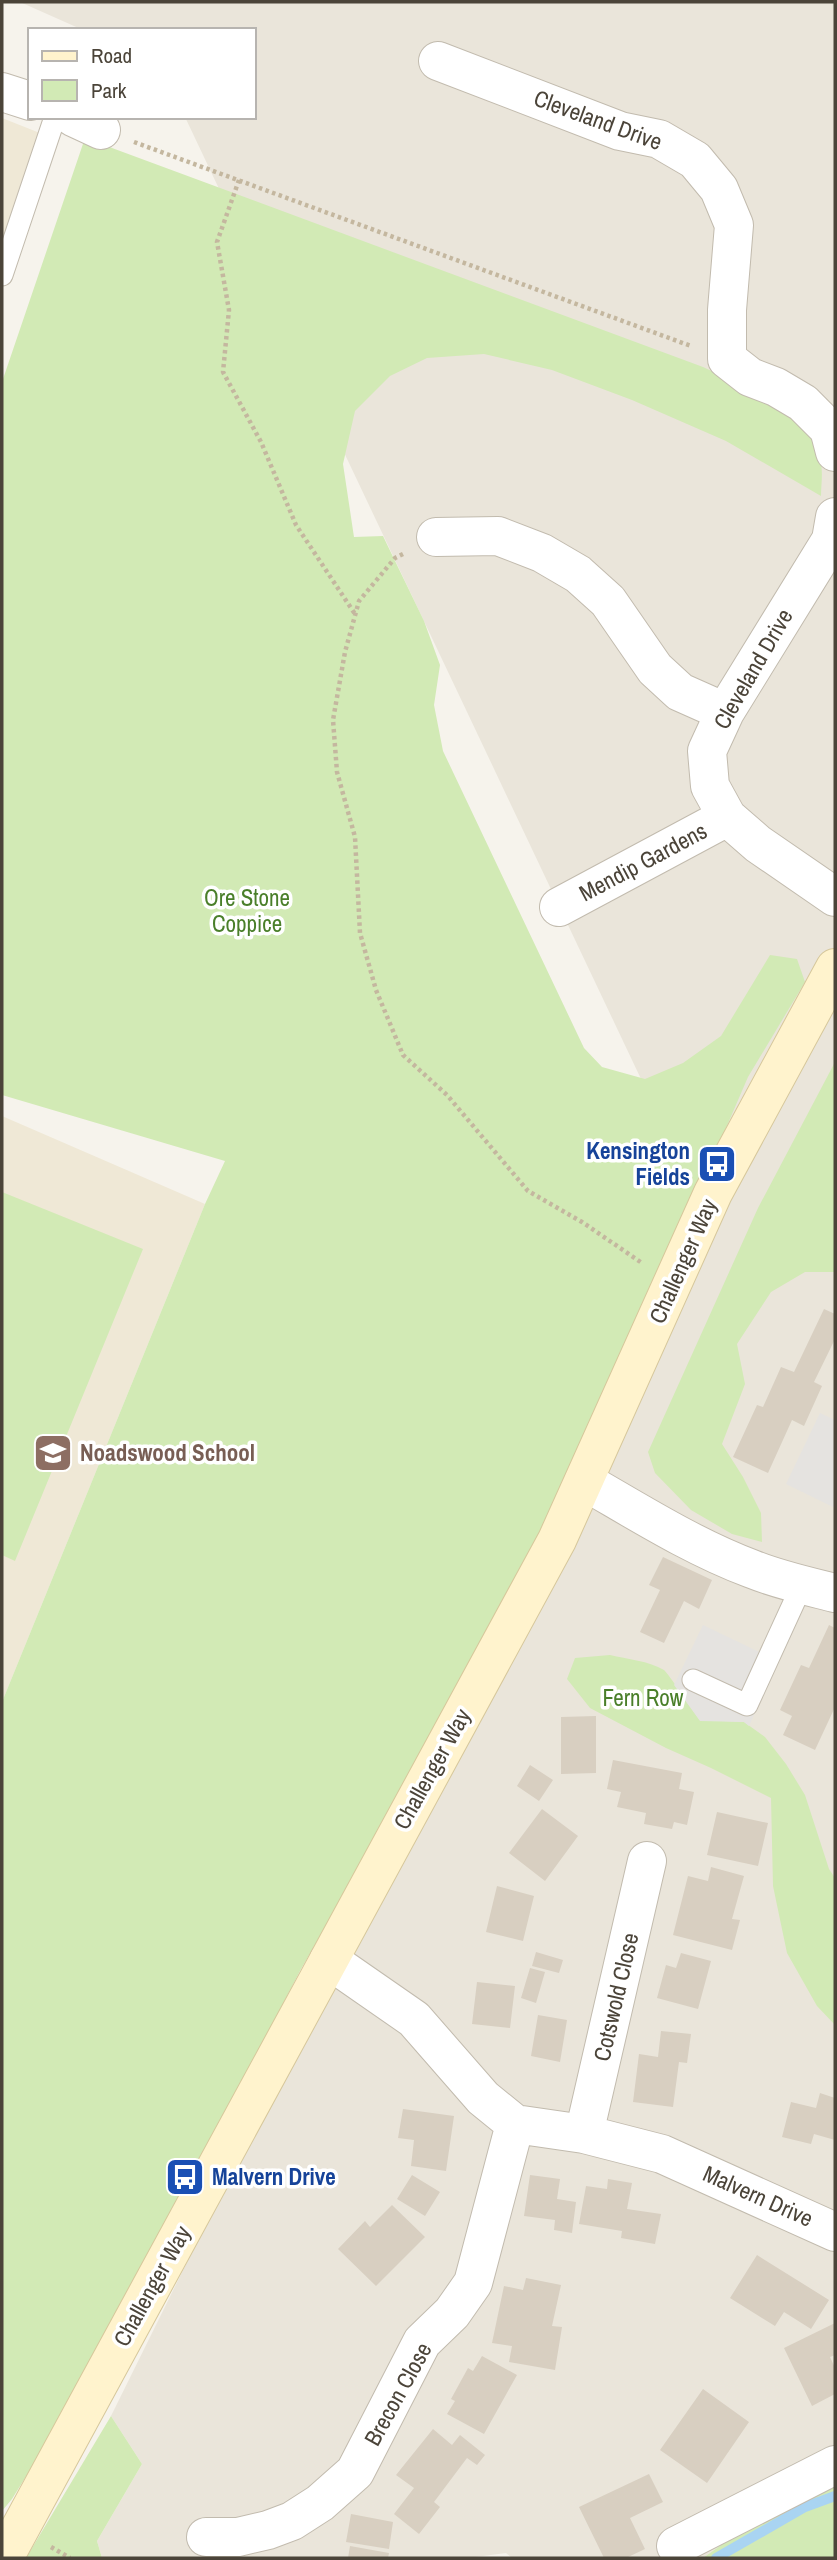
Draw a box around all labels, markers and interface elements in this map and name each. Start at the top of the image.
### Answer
legend [28,28,256,119]
text: Road [91,41,132,70]
text: Park [91,76,127,105]
street label: Cleveland Drive [530,82,667,157]
street label: Cleveland Drive [706,603,800,735]
street label: Mendip Gardens [573,815,712,908]
park label: Ore Stone Coppice [204,882,290,939]
place label: Kensington Fields [586,1135,690,1192]
bus stop icon: Kensington Fields [696,1143,738,1185]
street label: Challenger Way [641,1193,724,1328]
school or university icon: Noadswood School [32,1432,74,1474]
place label: Noadswood School [80,1437,255,1468]
park label: Fern Row [603,1682,684,1713]
street label: Challenger Way [386,1702,478,1835]
street label: Cotswold Close [586,1930,645,2064]
bus stop icon: Malvern Drive [164,2156,206,2198]
street label: Malvern Drive [698,2158,818,2234]
place label: Malvern Drive [212,2161,336,2192]
street label: Challenger Way [106,2219,198,2352]
street label: Brecon Close [357,2337,439,2451]

